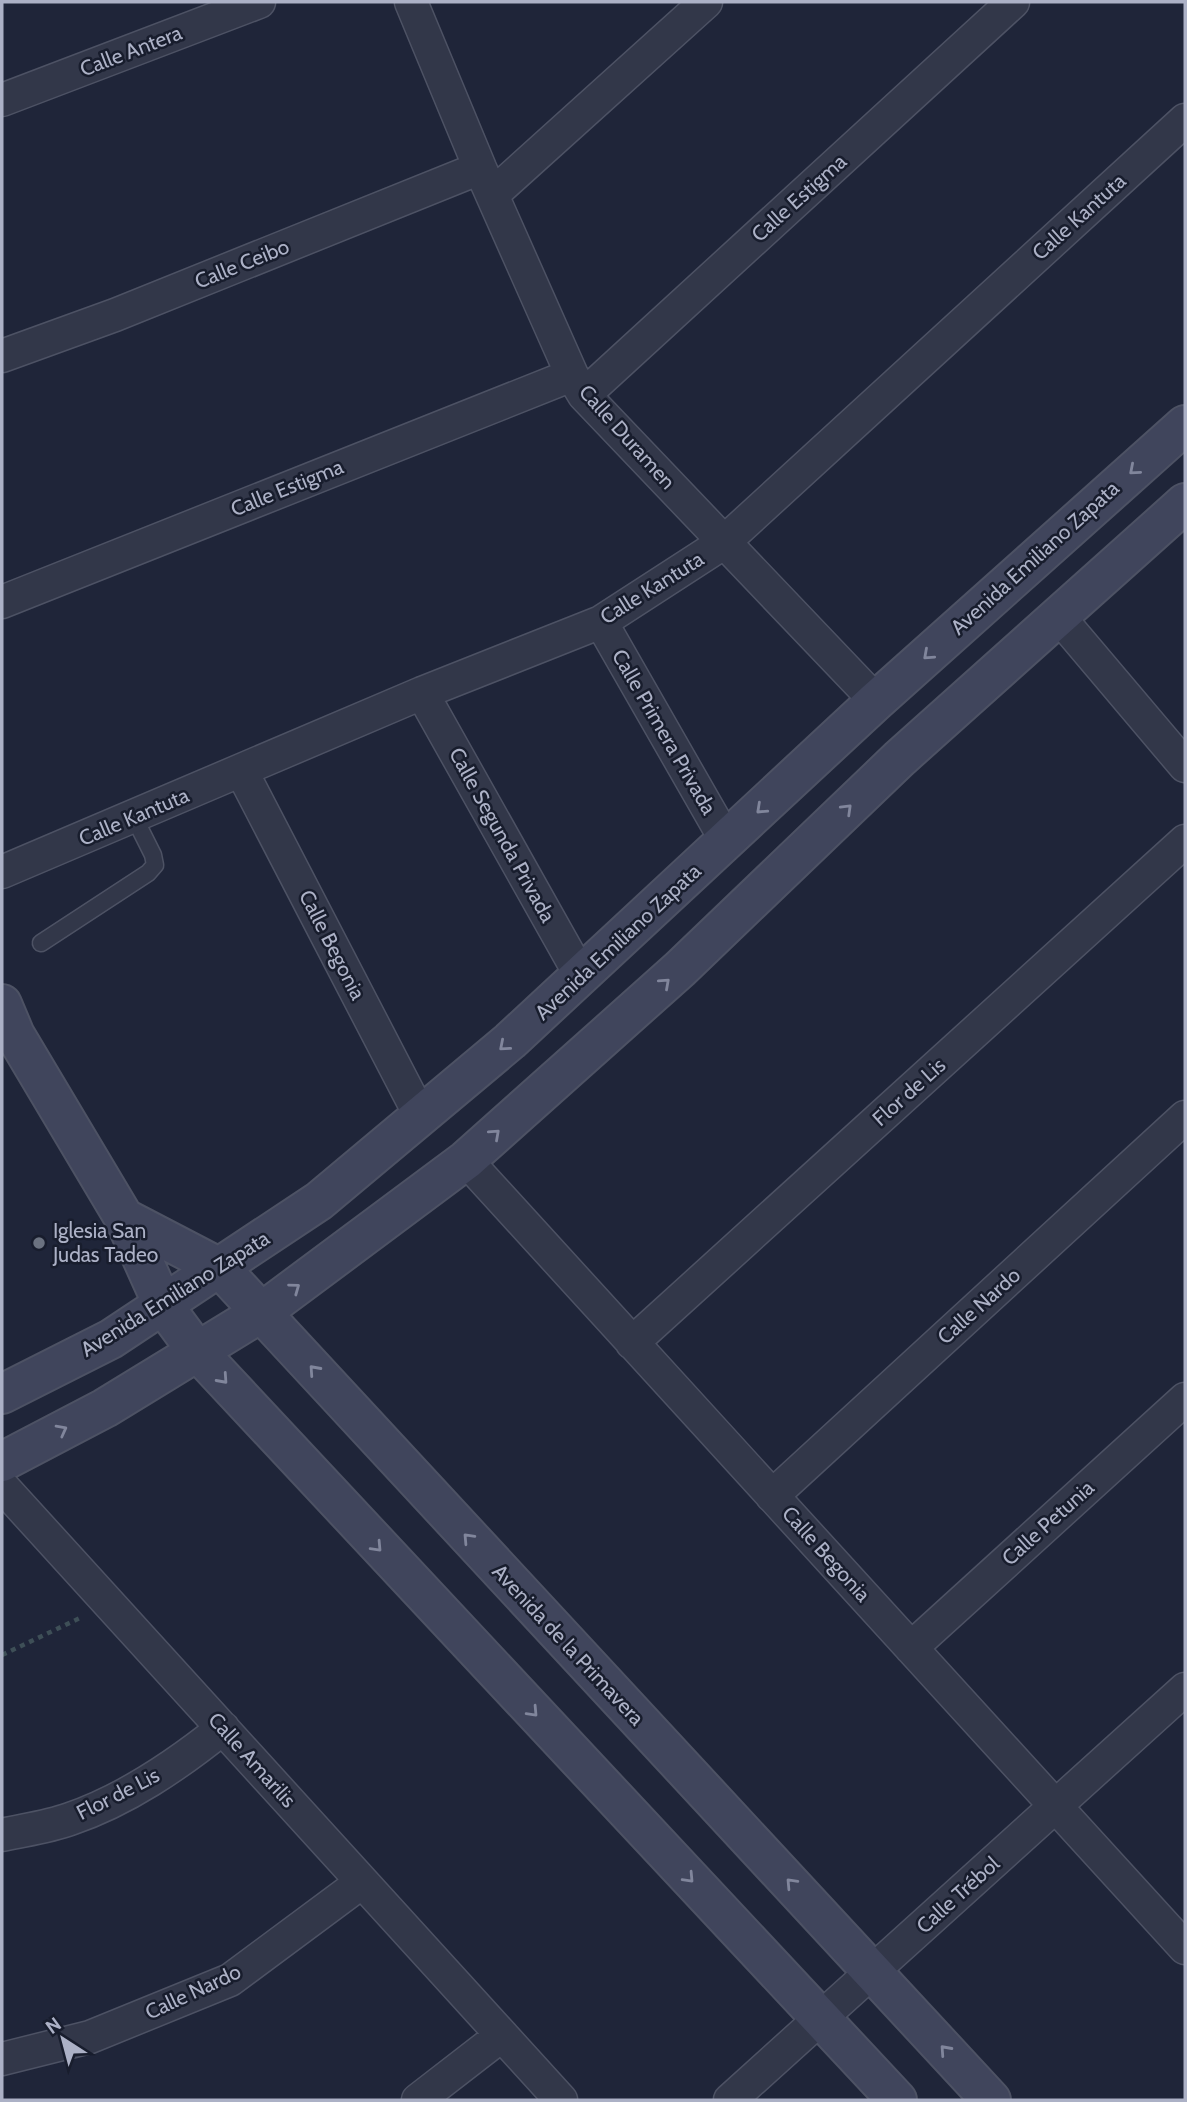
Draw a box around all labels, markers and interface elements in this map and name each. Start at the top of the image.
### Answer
street label: Calle Antera [76,20,185,81]
street label: Calle Estigma [746,149,851,247]
street label: Calle Kantuta [1027,168,1131,265]
street label: Calle Ceibo [191,233,293,294]
street label: Calle Duramen [574,379,681,494]
street label: Calle Estigma [227,454,347,521]
one-way arrow [1129,462,1142,475]
street label: Avenida Emiliano Zapata [945,476,1124,640]
street label: Calle Kantuta [595,546,708,629]
street label: Calle Primera Privada [607,645,722,819]
one-way arrow [923,646,936,659]
street label: Calle Segunda Privada [444,743,561,927]
street label: Calle Kantuta [75,782,193,851]
one-way arrow [756,801,769,814]
one-way arrow [839,804,852,817]
street label: Avenida Emiliano Zapata [530,858,706,1025]
street label: Calle Begonia [294,886,371,1004]
one-way arrow [657,979,670,991]
one-way arrow [499,1038,512,1050]
street label: Flor de Lis [867,1052,951,1131]
one-way arrow [487,1130,500,1143]
place label: Iglesia San Judas Tadeo [52,1218,158,1267]
street label: Avenida Emiliano Zapata [76,1225,274,1362]
marker: Iglesia San Judas Tadeo [31,1235,47,1251]
street label: Calle Nardo [932,1262,1025,1349]
one-way arrow [288,1284,300,1296]
one-way arrow [310,1365,323,1378]
one-way arrow [214,1371,227,1384]
one-way arrow [55,1425,67,1438]
street label: Calle Petunia [997,1475,1099,1570]
street label: Calle Begonia [777,1501,876,1607]
one-way arrow [464,1533,477,1546]
one-way arrow [369,1538,381,1551]
street label: Avenida de la Primavera [487,1559,650,1730]
one-way arrow [525,1704,537,1717]
street label: Calle Amarilis [203,1707,302,1812]
street label: Flor de Lis [72,1762,164,1825]
street label: Calle Trébol [911,1851,1004,1938]
one-way arrow [681,1870,693,1883]
one-way arrow [786,1878,799,1891]
street label: Calle Nardo [141,1959,245,2025]
north arrow [28,2004,98,2074]
text: N [41,2012,65,2039]
one-way arrow [941,2045,953,2058]

